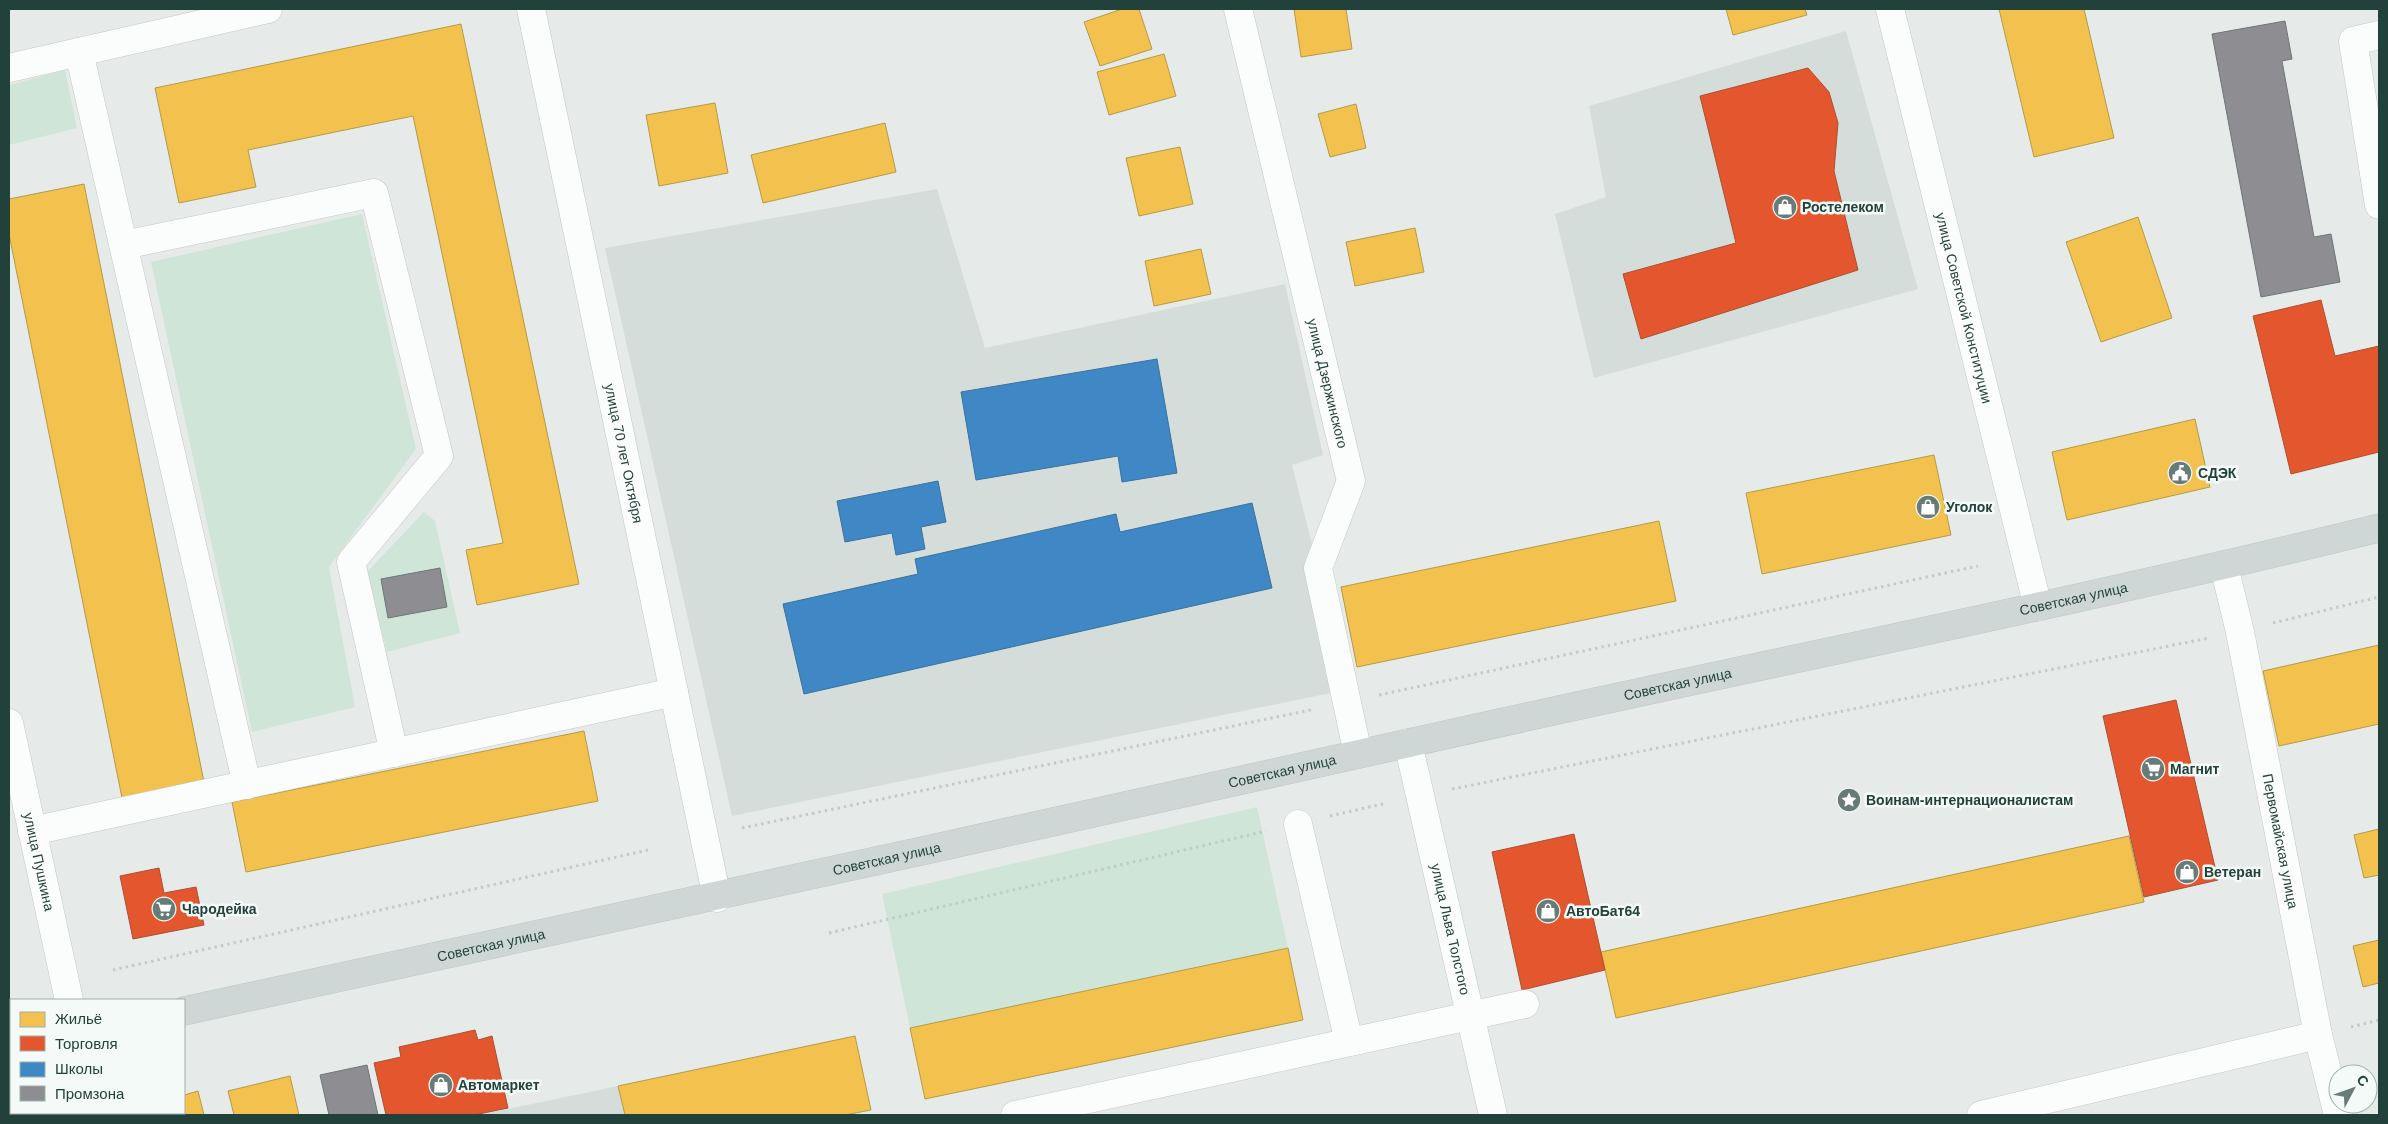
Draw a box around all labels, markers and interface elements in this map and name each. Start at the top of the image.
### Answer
shop icon: Ростелеком [1772,194,1798,220]
place label: Ростелеком [1802,199,1884,215]
street label: улица Советской Конституции [1933,211,1995,405]
street label: улица Дзержинского [1304,317,1351,450]
street label: улица 70 лет Октября [602,382,646,525]
public building icon: СДЭК [2167,460,2193,486]
place label: СДЭК [2198,465,2237,481]
shop icon: Уголок [1915,494,1941,520]
place label: Уголок [1946,499,1993,515]
street label: Советская улица [2018,579,2129,618]
street label: Советская улица [1622,665,1733,704]
street label: Советская улица [1227,751,1338,791]
supermarket icon: Магнит [2140,756,2166,782]
place label: Магнит [2170,761,2220,777]
street label: Первомайская улица [2260,772,2301,910]
place icon: Воинам-интернационалистам [1836,787,1862,813]
place label: Воинам-интернационалистам [1866,792,2073,808]
street label: улица Пушкина [21,811,58,913]
street label: Советская улица [831,839,942,878]
shop icon: Ветеран [2174,859,2200,885]
street label: улица Льва Толстого [1428,862,1473,997]
place label: Ветеран [2204,864,2261,880]
supermarket icon: Чародейка [151,896,177,922]
shop icon: АвтоБат64 [1535,898,1561,924]
place label: Чародейка [182,901,257,917]
place label: АвтоБат64 [1566,903,1640,919]
street label: Советская улица [436,926,547,965]
legend [10,999,185,1114]
text: Жильё [55,1010,102,1027]
text: Торговля [55,1035,118,1052]
text: Школы [55,1060,103,1077]
north arrow [2328,1064,2378,1114]
text: С [2353,1071,2372,1090]
shop icon: Автомаркет [428,1072,454,1098]
place label: Автомаркет [458,1077,540,1093]
text: Промзона [55,1085,125,1102]

